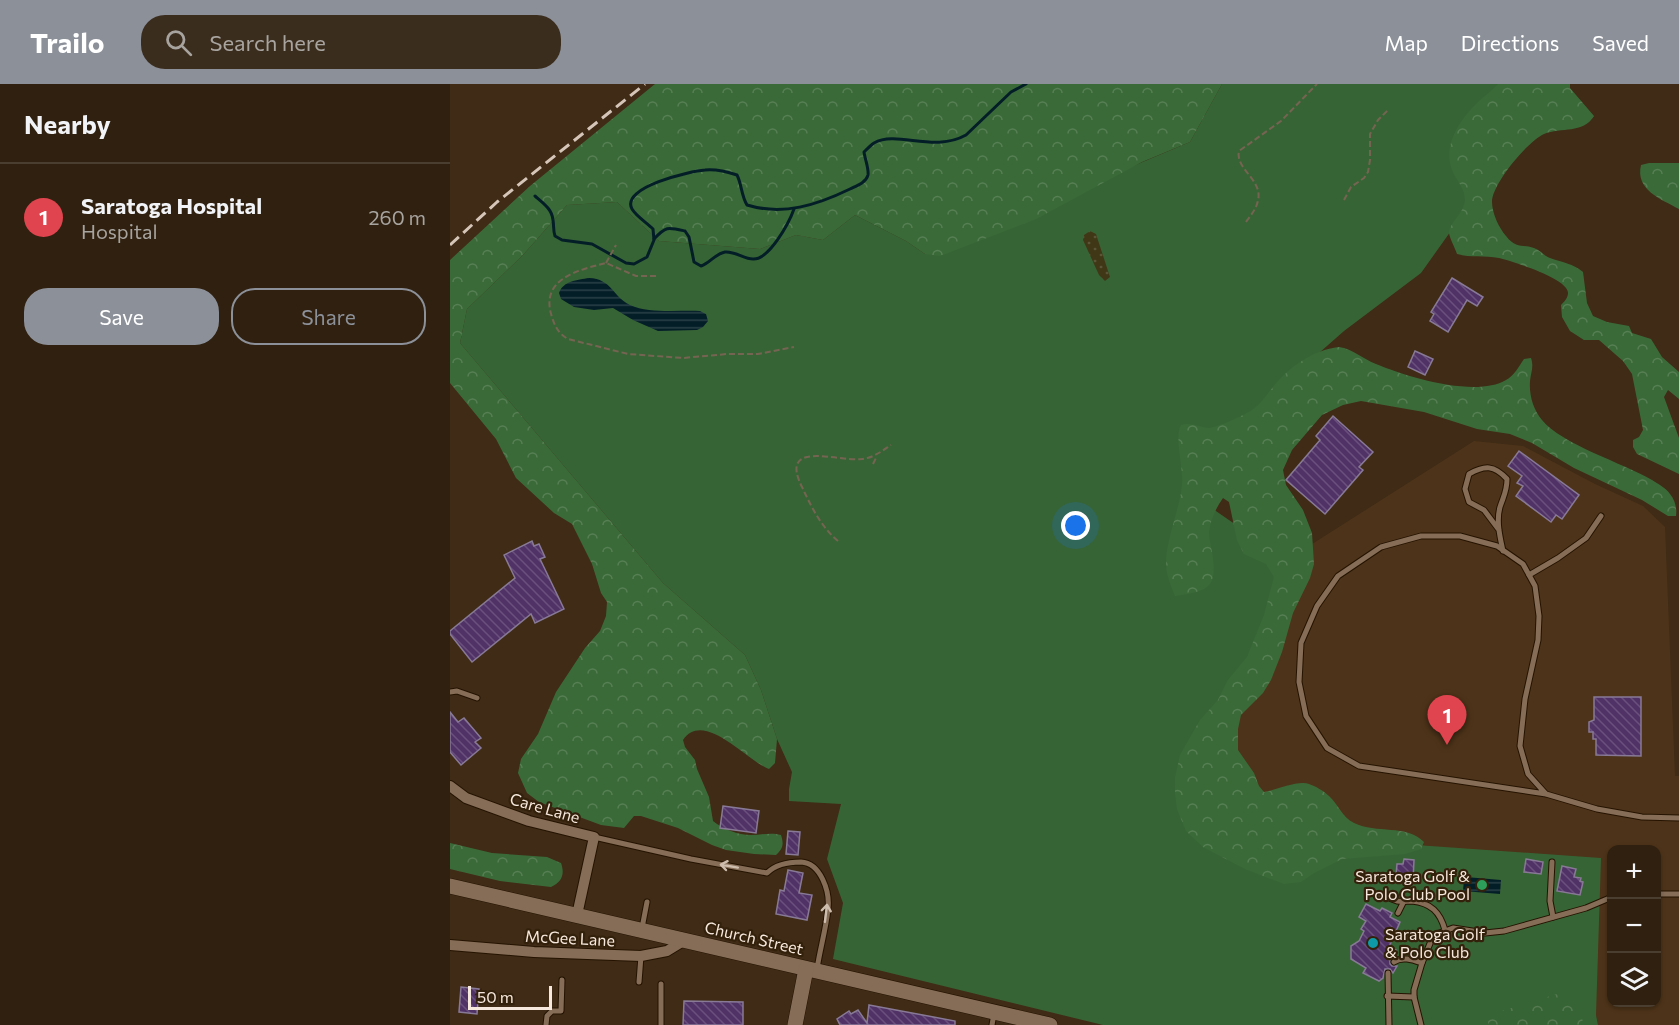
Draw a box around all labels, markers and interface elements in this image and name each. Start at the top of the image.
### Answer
search box [141,15,561,69]
text: Trailo [30,25,105,59]
icon: search [162,26,195,59]
text: Search here [210,29,326,56]
text: Map [1385,30,1428,55]
text: Directions [1461,30,1559,55]
text: Saved [1592,30,1649,55]
text: Nearby [24,108,111,139]
text: Saratoga Hospital [81,192,262,219]
text: 1 [39,205,48,229]
text: 260 m [368,205,426,229]
text: Hospital [81,219,158,243]
button: Save [24,288,219,345]
button: Share [231,288,426,345]
your location [1061,511,1090,540]
pin: 1 [1428,696,1466,745]
street label: Care Lane [508,788,582,827]
map controls [1607,845,1661,1007]
button: + [1607,845,1661,899]
one-way arrow [719,860,739,871]
place label: Saratoga Golf & Polo Club Pool [1355,866,1470,903]
marker: Saratoga Golf & Polo Club Pool [1475,878,1489,892]
button: − [1607,899,1661,953]
one-way arrow [821,904,832,924]
street label: Church Street [703,917,806,958]
place label: Saratoga Golf & Polo Club [1385,924,1486,961]
street label: McGee Lane [525,926,615,949]
marker: Saratoga Golf & Polo Club [1366,936,1380,950]
button: layers [1607,953,1661,1007]
scale bar [468,983,552,1010]
text: 50 m [477,987,514,1006]

